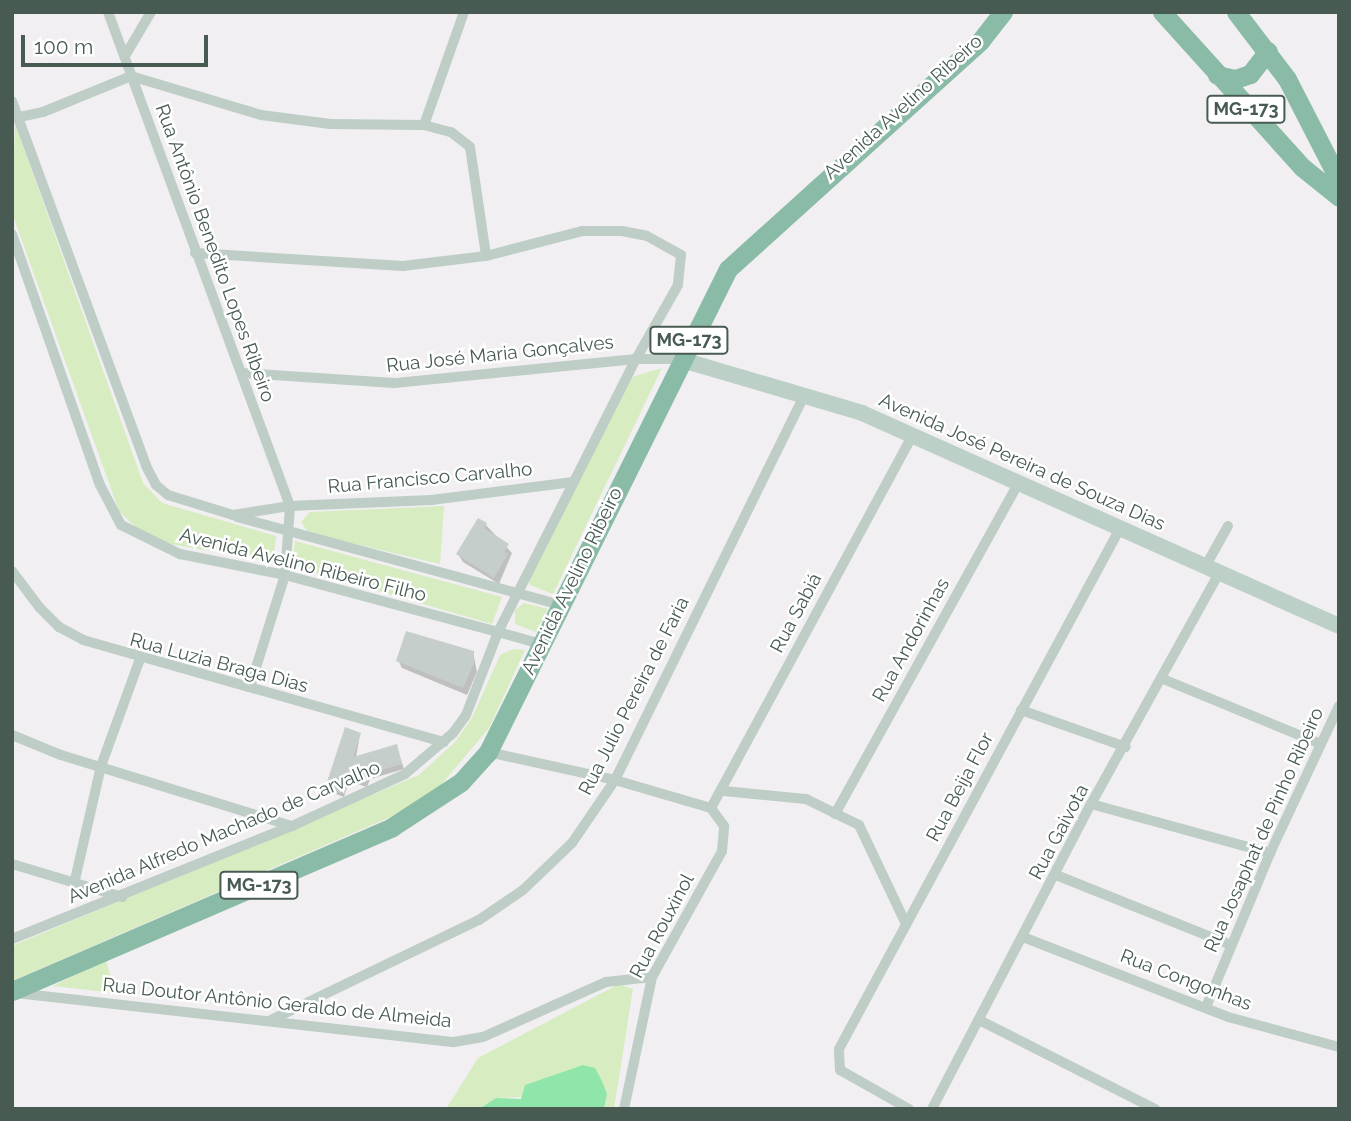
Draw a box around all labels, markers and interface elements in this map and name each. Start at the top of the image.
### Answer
scale bar [24,21,212,65]
street label: Avenida Avelino Ribeiro [819,30,987,184]
text: 100 m [34,34,93,59]
road number: MG-173 [1206,94,1286,124]
street label: Rua Antônio Benedito Lopes Ribeiro [150,101,280,405]
road number: MG-173 [649,326,729,354]
street label: Rua José Maria Gonçalves [385,331,615,377]
street label: Avenida José Pereira de Souza Dias [875,388,1169,536]
street label: Rua Francisco Carvalho [327,458,533,498]
street label: Avenida Avelino Ribeiro [517,483,627,679]
street label: Avenida Avelino Ribeiro Filho [177,523,429,607]
street label: Rua Sabiá [766,569,826,657]
street label: Rua Andorinhas [868,574,954,706]
street label: Rua Julio Pereira de Faria [574,593,694,799]
street label: Rua Luzia Braga Dias [127,628,311,698]
street label: Rua Josaphat de Pinho Ribeiro [1199,704,1329,956]
street label: Rua Beija Flor [922,728,998,846]
street label: Avenida Alfredo Machado de Carvalho [64,756,384,908]
street label: Rua Gaivota [1024,781,1094,883]
road number: MG-173 [219,870,299,900]
street label: Rua Rouxinol [625,870,699,982]
street label: Rua Congonhas [1117,944,1255,1016]
street label: Rua Doutor Antônio Geraldo de Almeida [101,973,453,1033]

